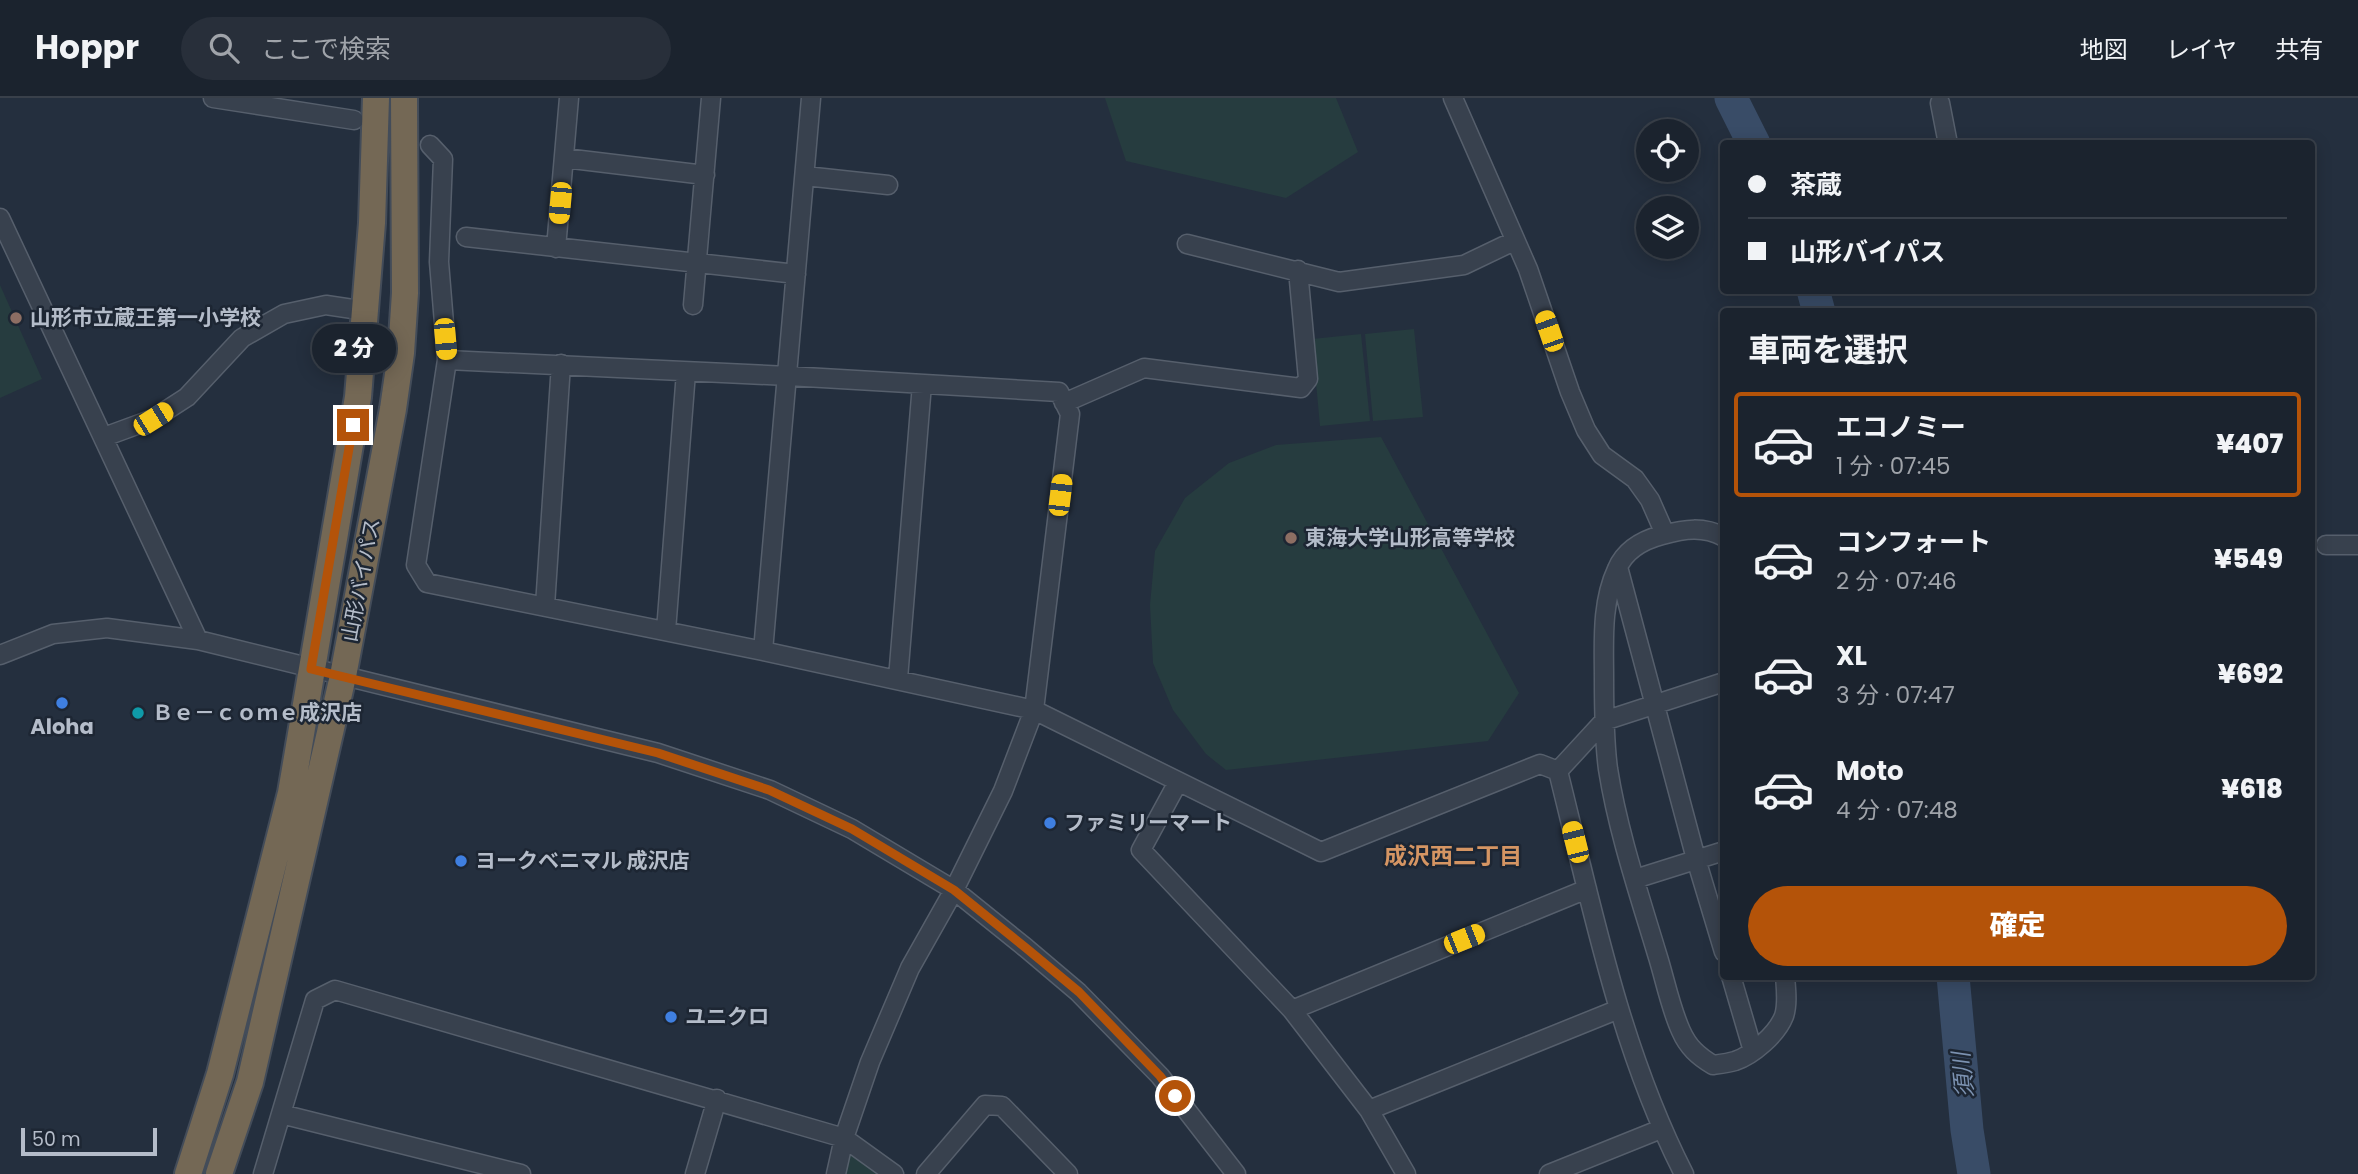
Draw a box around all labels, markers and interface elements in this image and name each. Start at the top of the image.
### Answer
search box [181,17,671,80]
text: Hoppr [35,24,139,71]
icon: search [205,29,243,67]
text: ここで検索 [261,31,391,67]
text: 地図 [2080,33,2128,66]
text: レイヤ [2166,33,2237,66]
text: 共有 [2275,33,2323,66]
map controls [1636,119,1699,259]
button: locate [1636,119,1699,182]
text: 茶蔵 [1790,167,1842,203]
car [548,181,573,225]
button: layers [1636,196,1699,259]
text: 山形バイパス [1790,234,1945,270]
place label: 山形市立蔵王第一小学校 [30,303,261,332]
car [1533,308,1566,354]
marker: 山形市立蔵王第一小学校 [8,310,24,326]
car [433,317,458,361]
callout: 2 分 [311,324,395,372]
text: 車両を選択 [1748,327,1908,372]
text: 2 分 [334,332,374,364]
car [130,399,177,439]
route end [337,409,369,441]
text: エコノミー [1836,409,1966,445]
icon: car [1752,413,1815,476]
text: ¥407 [2216,426,2283,462]
text: 1 分 · 07:45 [1836,450,1950,482]
car [1048,473,1073,517]
street label: 山形バイパス [334,515,387,644]
place label: 東海大学山形高等学校 [1305,523,1515,552]
text: コンフォート [1836,524,1991,560]
icon: car [1752,528,1815,591]
marker: 東海大学山形高等学校 [1283,530,1299,546]
text: ¥549 [2214,541,2283,577]
text: 2 分 · 07:46 [1836,565,1957,597]
text: XL [1836,638,1867,674]
icon: car [1752,643,1815,706]
text: ¥692 [2218,656,2283,692]
text: 3 分 · 07:47 [1836,679,1955,711]
marker: Aloha [54,695,70,711]
place label: Ｂｅ－ｃｏｍｅ成沢店 [152,698,362,727]
marker: Ｂｅ－ｃｏｍｅ成沢店 [130,705,146,721]
place label: Aloha [30,712,94,741]
text: Moto [1836,753,1904,789]
icon: car [1752,758,1815,821]
text: ¥618 [2221,771,2283,807]
text: 4 分 · 07:48 [1836,794,1958,826]
place label: ファミリーマート [1064,808,1232,837]
marker: ファミリーマート [1042,815,1058,831]
car [1560,819,1591,865]
district label: 成沢西二丁目 [1384,840,1522,872]
place label: ヨークベニマル 成沢店 [475,846,689,875]
marker: ヨークベニマル 成沢店 [453,853,469,869]
button: 確定 [1748,886,2287,966]
car [1441,921,1488,957]
place label: ユニクロ [685,1002,769,1031]
marker: ユニクロ [663,1009,679,1025]
water label: 須川 [1944,1047,1981,1100]
route start [1159,1080,1191,1112]
scale bar [21,1125,158,1157]
text: 50 m [32,1126,81,1153]

